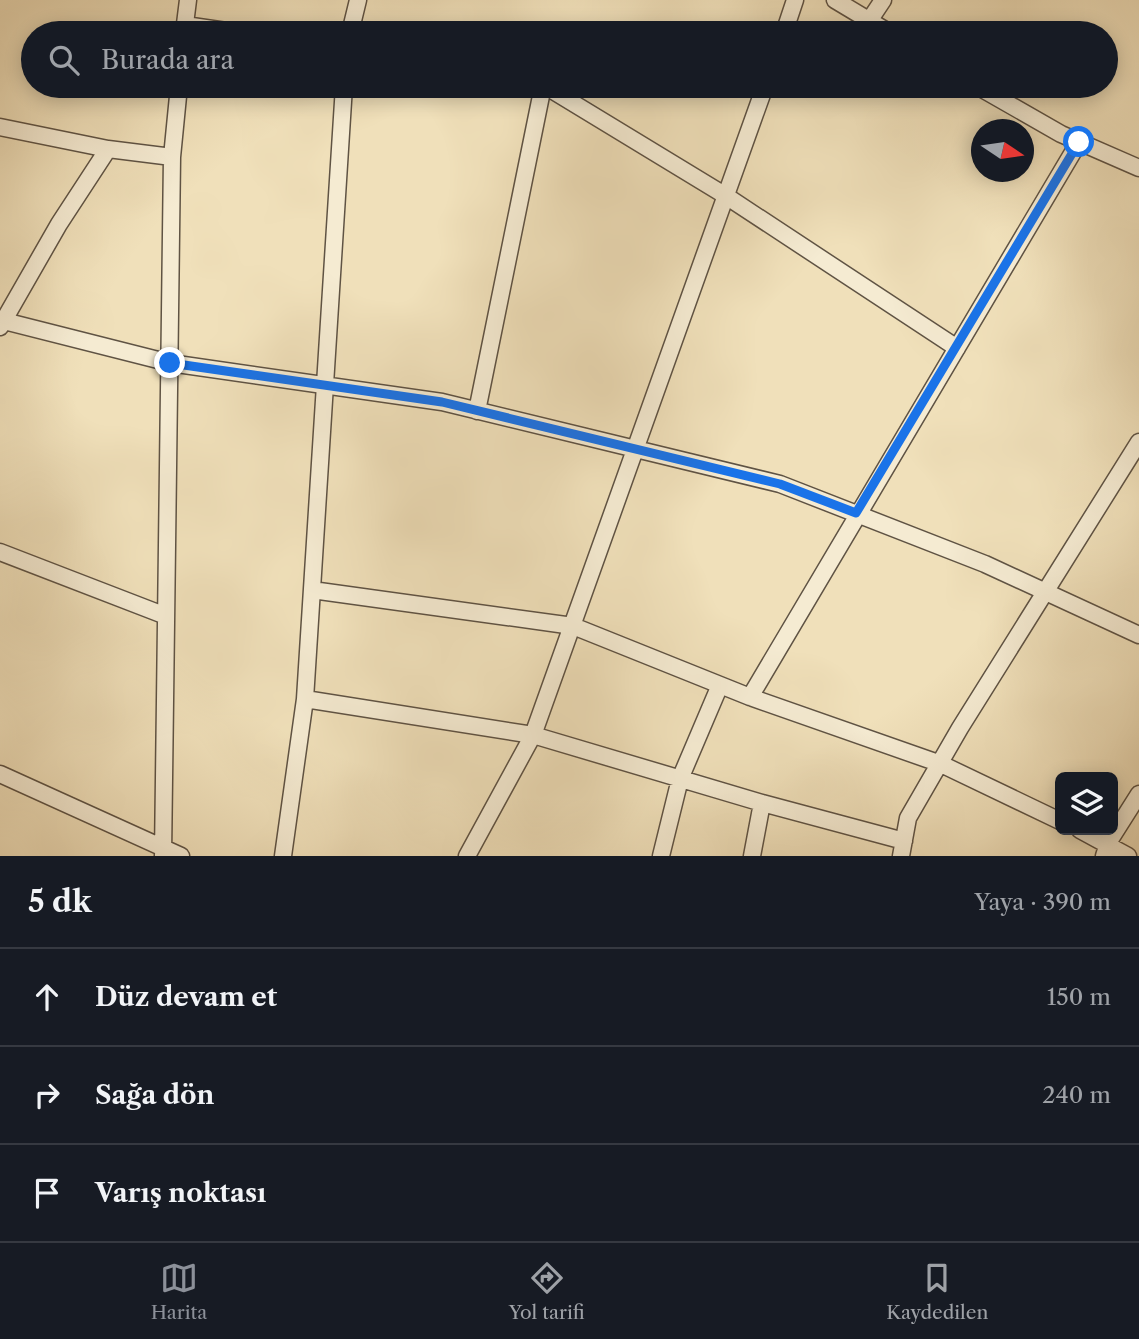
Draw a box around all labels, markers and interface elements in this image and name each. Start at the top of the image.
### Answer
search box [21,21,1118,98]
icon: search [45,41,83,79]
text: Burada ara [101,44,234,76]
north arrow [971,119,1034,182]
route start [1063,126,1094,157]
route end [154,347,185,378]
map controls [1055,772,1118,835]
button: layers [1055,772,1118,835]
text: 5 dk [28,883,92,920]
text: Yaya · 390 m [974,888,1111,916]
icon: ahead [28,978,66,1016]
text: Düz devam et [95,981,277,1013]
text: 150 m [1047,983,1111,1011]
icon: right [28,1076,66,1114]
text: Sağa dön [95,1079,214,1111]
text: 240 m [1042,1081,1111,1109]
icon: arrive [28,1174,66,1212]
text: Varış noktası [95,1177,266,1209]
tab: Harita [151,1259,207,1324]
tab: Yol tarifi [509,1259,585,1324]
tab: Kaydedilen [886,1259,988,1324]

